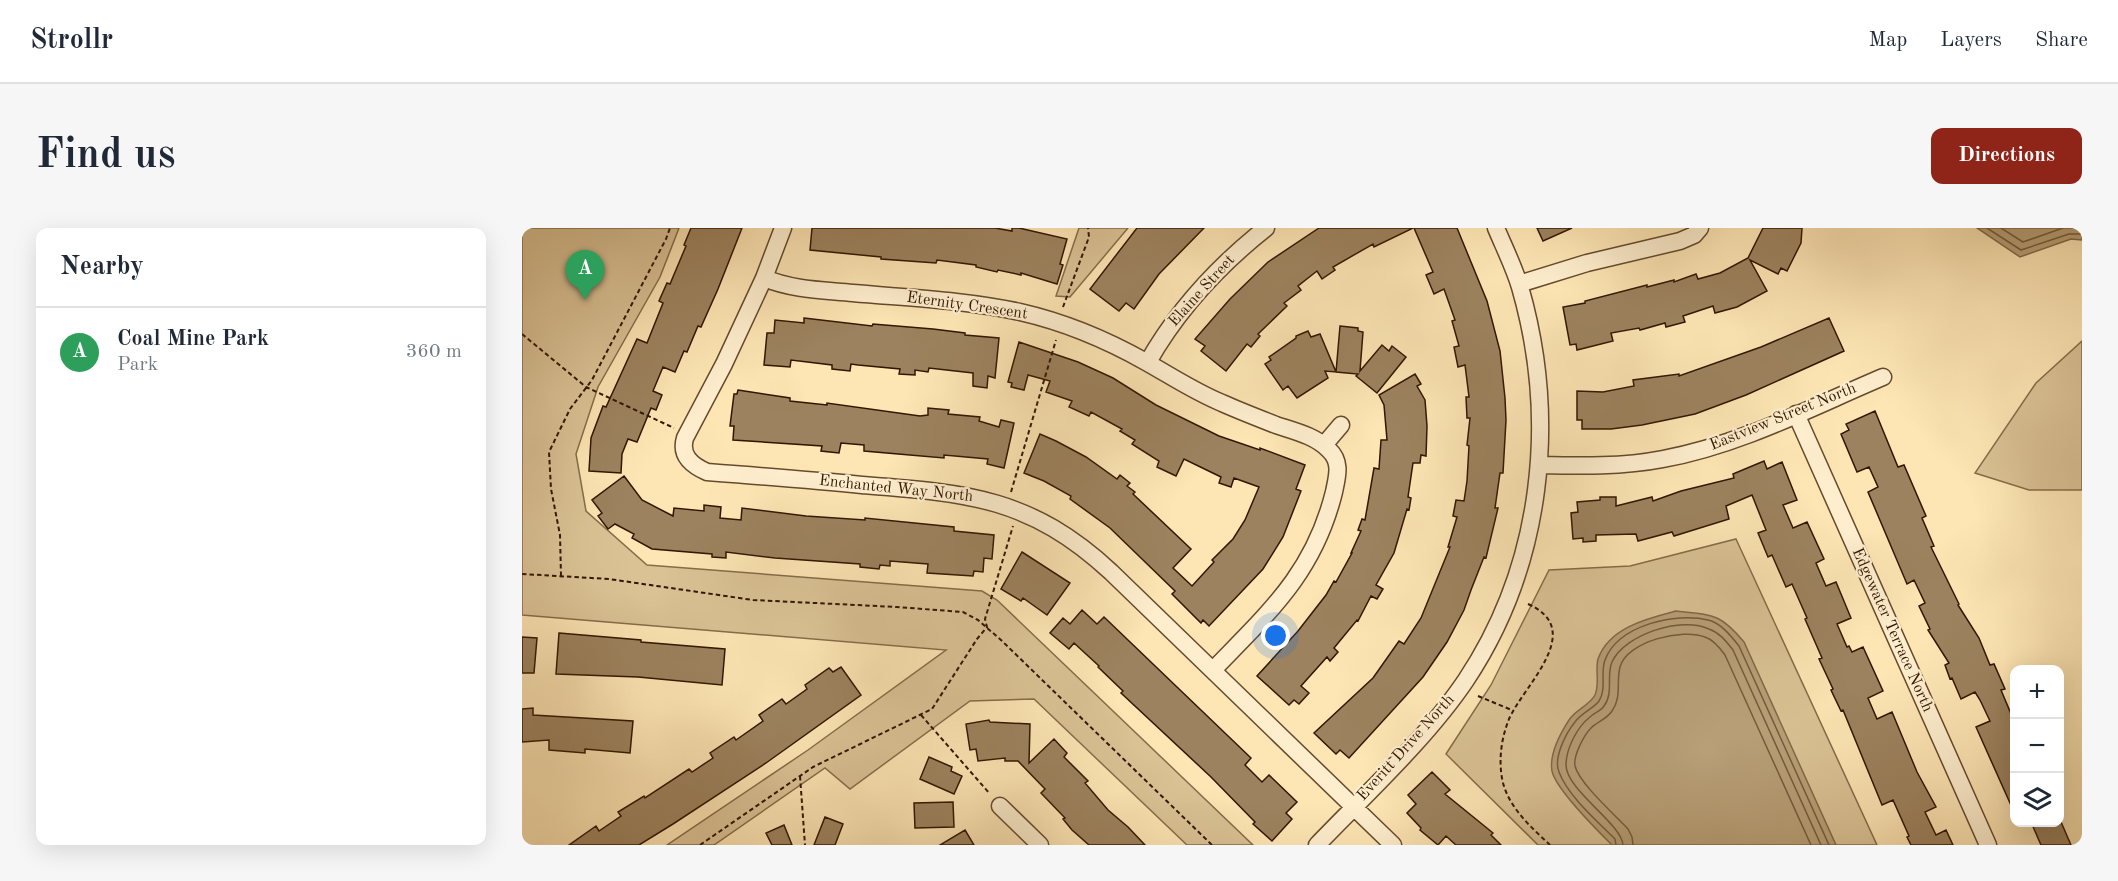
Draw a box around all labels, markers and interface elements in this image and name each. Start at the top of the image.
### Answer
text: Strollr [30,27,113,55]
text: Map [1868,30,1907,51]
text: Layers [1940,30,2002,51]
text: Share [2035,30,2088,51]
button: Directions [1931,128,2082,184]
text: Find us [36,135,175,177]
pin: A [566,250,604,300]
street label: Elaine Street [1166,252,1238,330]
text: Nearby [60,254,144,280]
street label: Eternity Crescent [905,290,1029,322]
text: Coal Mine Park [117,328,269,350]
text: A [72,342,87,362]
text: 360 m [406,342,462,362]
text: Park [117,355,158,375]
street label: Eastview Street North [1707,380,1859,454]
street label: Enchanted Way North [818,473,974,505]
street label: Edgewater Terrace North [1849,546,1936,715]
your location [1261,621,1290,650]
map controls [2010,665,2064,827]
button: + [2010,665,2064,719]
street label: Everitt Drive North [1354,692,1458,804]
button: − [2010,719,2064,773]
button: layers [2010,773,2064,827]

